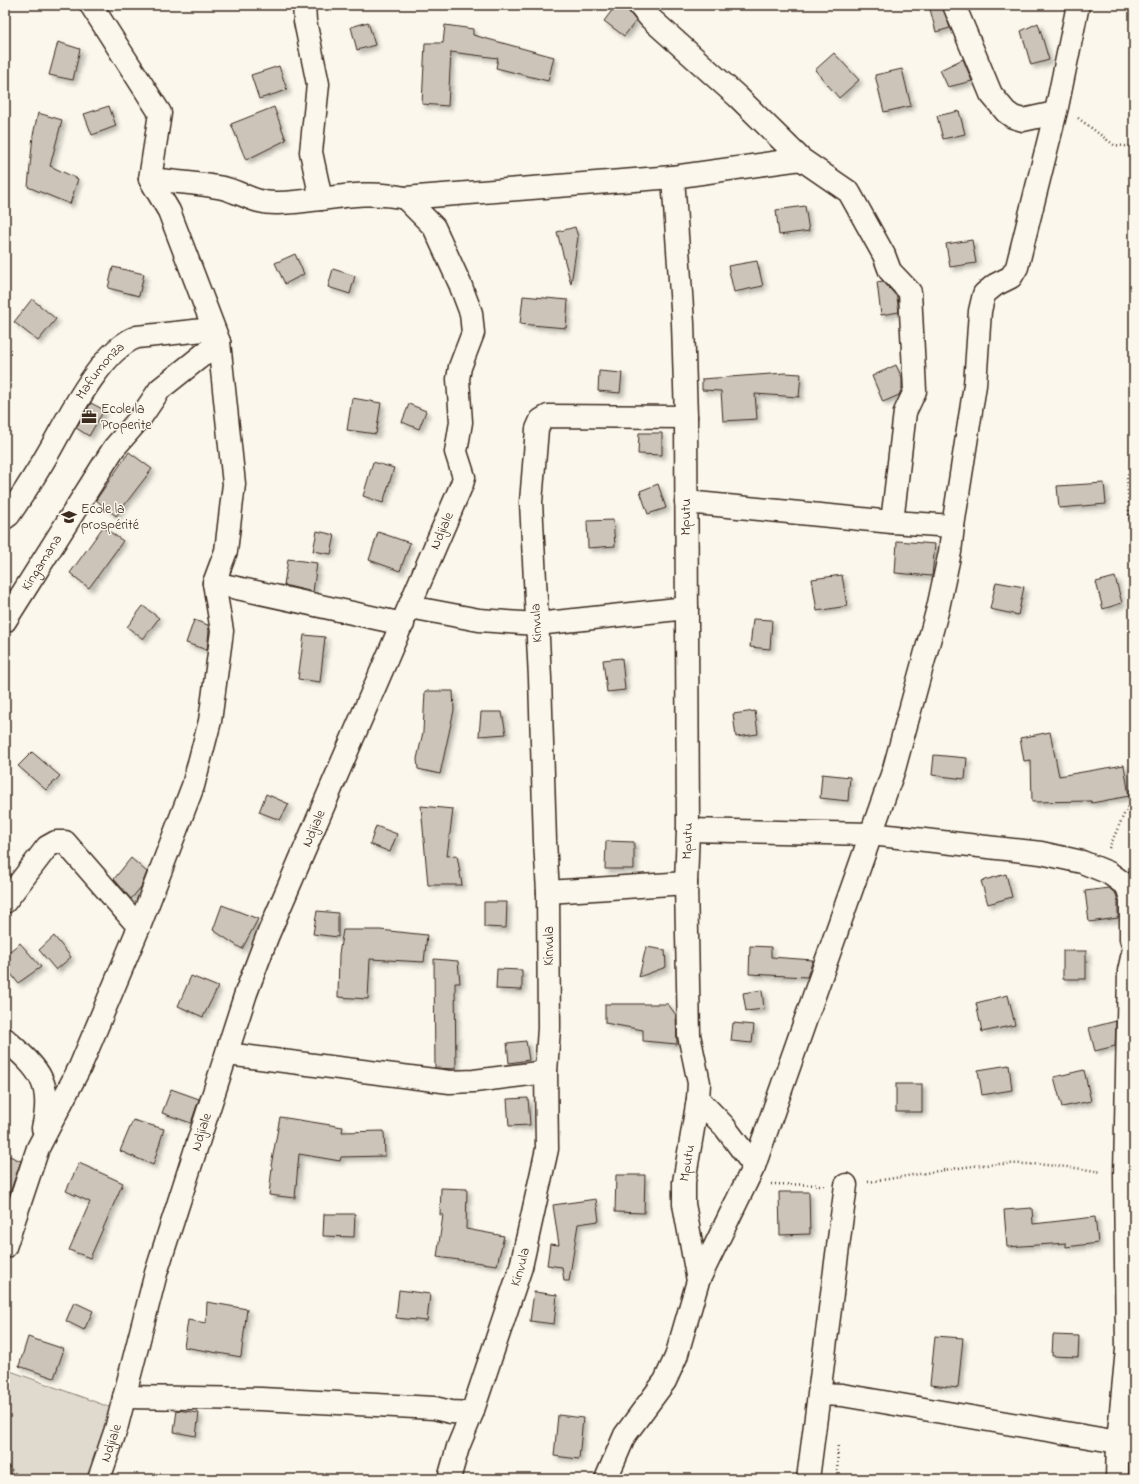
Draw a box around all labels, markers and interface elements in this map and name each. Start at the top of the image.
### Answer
street label: Mafumonza [70,337,129,404]
place label: Ecole la Properite [101,399,152,436]
office icon: Ecole la Properite [80,408,98,426]
place label: Ecole la prospérité [81,499,140,536]
street label: Mputu [676,499,697,535]
school or university icon: Ecole la prospérité [60,508,78,526]
street label: Ndjiale [425,508,459,553]
street label: Kingamana [16,530,67,595]
street label: Kinvula [525,603,549,643]
street label: Ndjiale [296,806,331,850]
street label: Mputu [676,823,699,860]
street label: Kinvula [539,926,560,966]
street label: Ndjiale [185,1110,217,1154]
street label: Mputu [674,1143,701,1183]
street label: Kinvula [505,1245,536,1289]
street label: Ndjiale [95,1421,127,1465]

